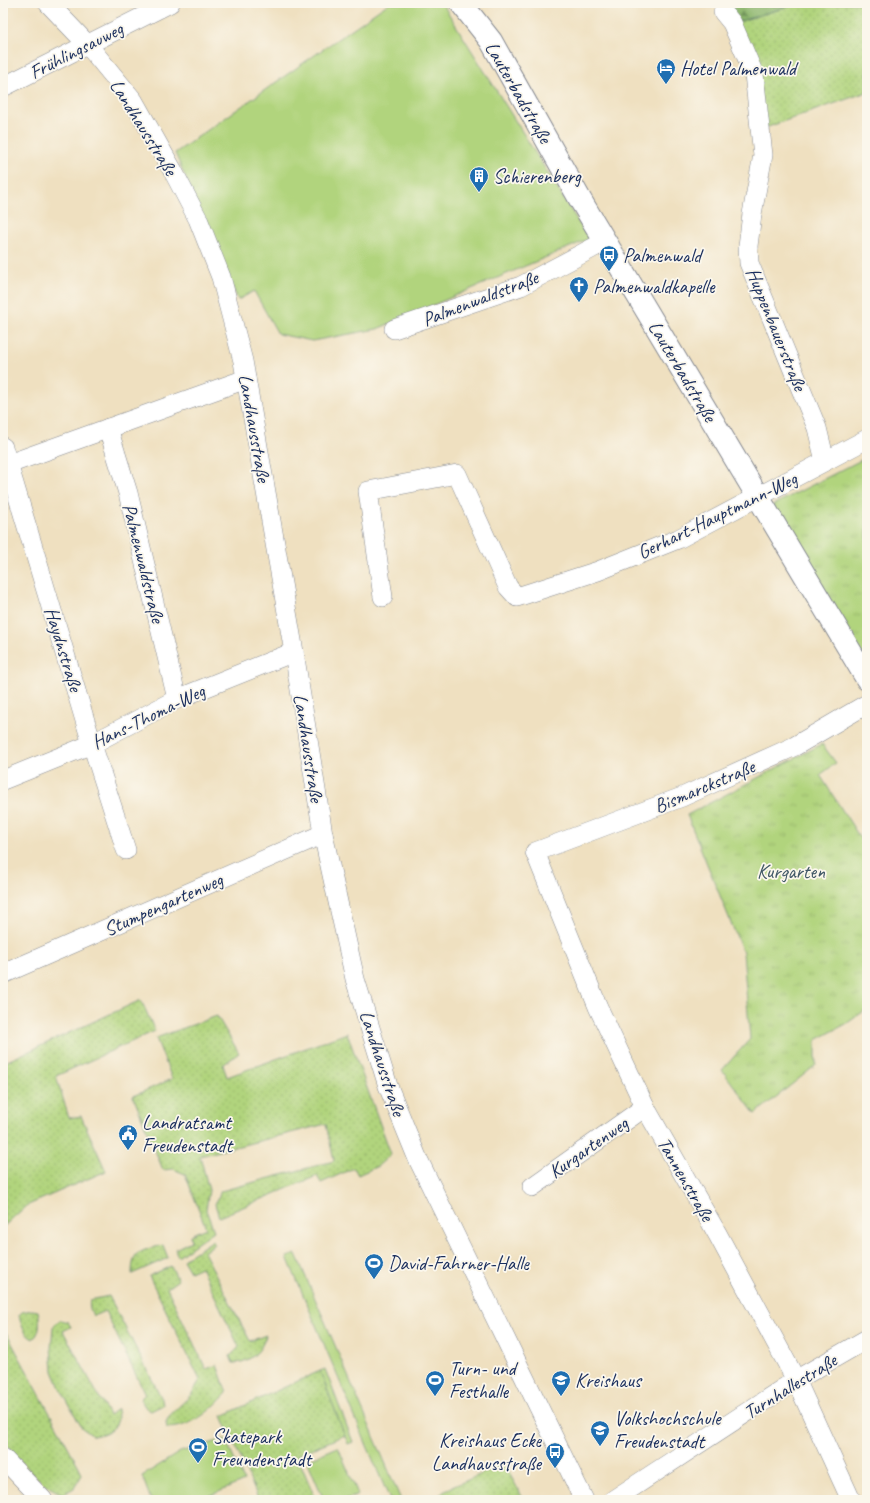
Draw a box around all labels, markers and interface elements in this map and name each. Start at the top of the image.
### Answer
street label: Frühlingsauweg [25,16,128,85]
street label: Lauterbadstraße [479,37,558,149]
place label: Hotel Palmenwald [680,56,799,81]
hotel icon: Hotel Palmenwald [655,57,677,85]
street label: Landhausstraße [104,74,184,181]
place label: Schierenberg [493,164,582,189]
building icon: Schierenberg [468,165,490,193]
place label: Palmenwald [623,243,704,268]
bus stop icon: Palmenwald [598,244,620,272]
street label: Palmenwaldstraße [419,264,543,332]
street label: Huppenbauerstraße [740,264,813,396]
place label: Palmenwaldkapelle [593,274,716,299]
church icon: Palmenwaldkapelle [568,275,590,303]
street label: Lauterbadstraße [643,316,723,428]
street label: Landhausstraße [233,372,277,485]
street label: Gerhart-Hauptmann-Weg [633,466,802,565]
street label: Palmenwaldstraße [117,501,171,627]
street label: Haydnstraße [39,604,89,696]
street label: Hans-Thoma-Weg [87,678,210,755]
street label: Landhausstraße [288,692,330,805]
street label: Bismarckstraße [650,753,760,819]
park label: Kurgarten [757,859,826,884]
street label: Stumpengartenweg [100,867,228,942]
street label: Landhausstraße [354,1007,412,1120]
place label: Landratsamt Freudenstadt [142,1110,234,1158]
street label: Kurgartenweg [544,1110,634,1184]
public building icon: Landratsamt Freudenstadt [117,1123,139,1151]
street label: Tannenstraße [652,1133,720,1227]
place label: David-Fahrner-Halle [388,1251,530,1276]
sports icon: David-Fahrner-Halle [363,1252,385,1280]
street label: Turnhallestraße [739,1347,843,1425]
place label: Turn- und Festhalle [449,1356,519,1404]
place label: Kreishaus [575,1368,643,1393]
sports icon: Turn- und Festhalle [424,1369,446,1397]
school or university icon: Kreishaus [550,1369,572,1397]
place label: Volkshochschule Freudenstadt [614,1406,722,1454]
school or university icon: Volkshochschule Freudenstadt [589,1419,611,1447]
place label: Skatepark Freundenstadt [212,1424,313,1472]
place label: Kreishaus Ecke Landhausstraße [432,1428,542,1476]
sports icon: Skatepark Freundenstadt [187,1436,209,1464]
bus stop icon: Kreishaus Ecke Landhausstraße [544,1441,566,1469]

